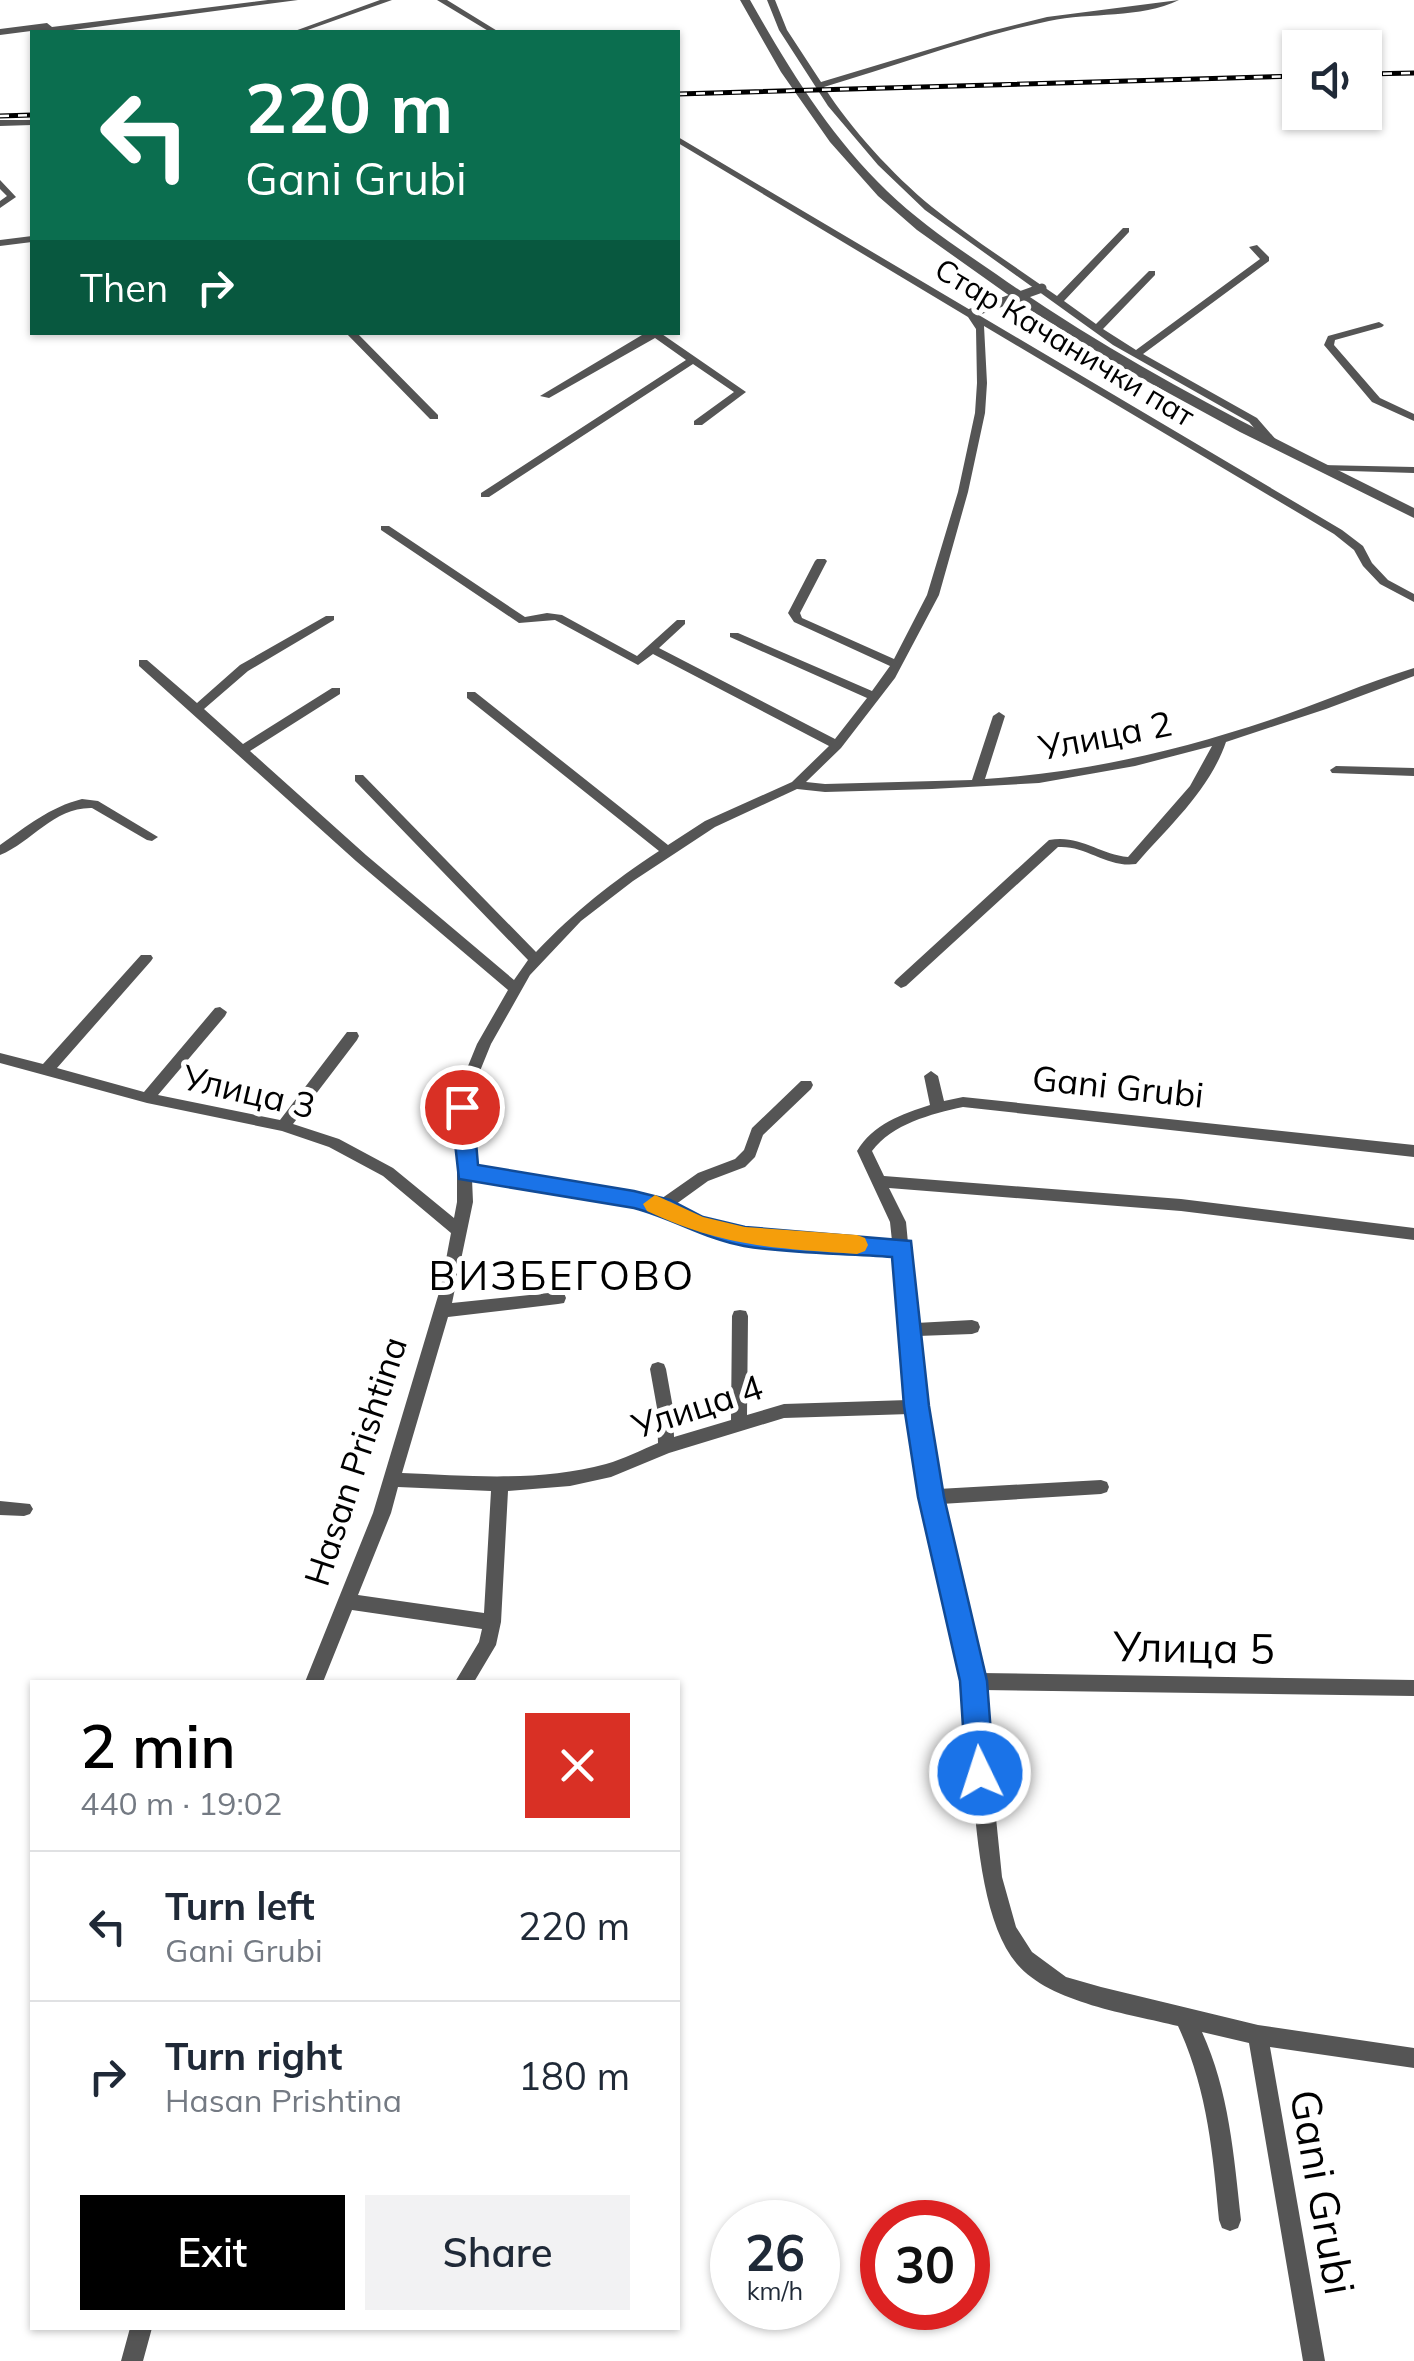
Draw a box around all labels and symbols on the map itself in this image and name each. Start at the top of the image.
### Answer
street label: Стар Качанички пат [928,249,1202,435]
street label: Улица 2 [1034,701,1175,770]
street label: Улица 3 [177,1054,320,1128]
street label: Gani Grubi [1030,1055,1206,1117]
pin [420,1065,505,1150]
district label: ВИЗБЕГОВО [428,1250,696,1300]
street label: Hasan Prishtina [294,1331,416,1591]
street label: Улица 4 [625,1364,768,1448]
street label: Улица 5 [1112,1619,1275,1675]
position arrow [928,1721,1032,1825]
street label: Gani Grubi [1279,2086,1367,2298]
speed limit sign: 30 [860,2200,990,2330]

